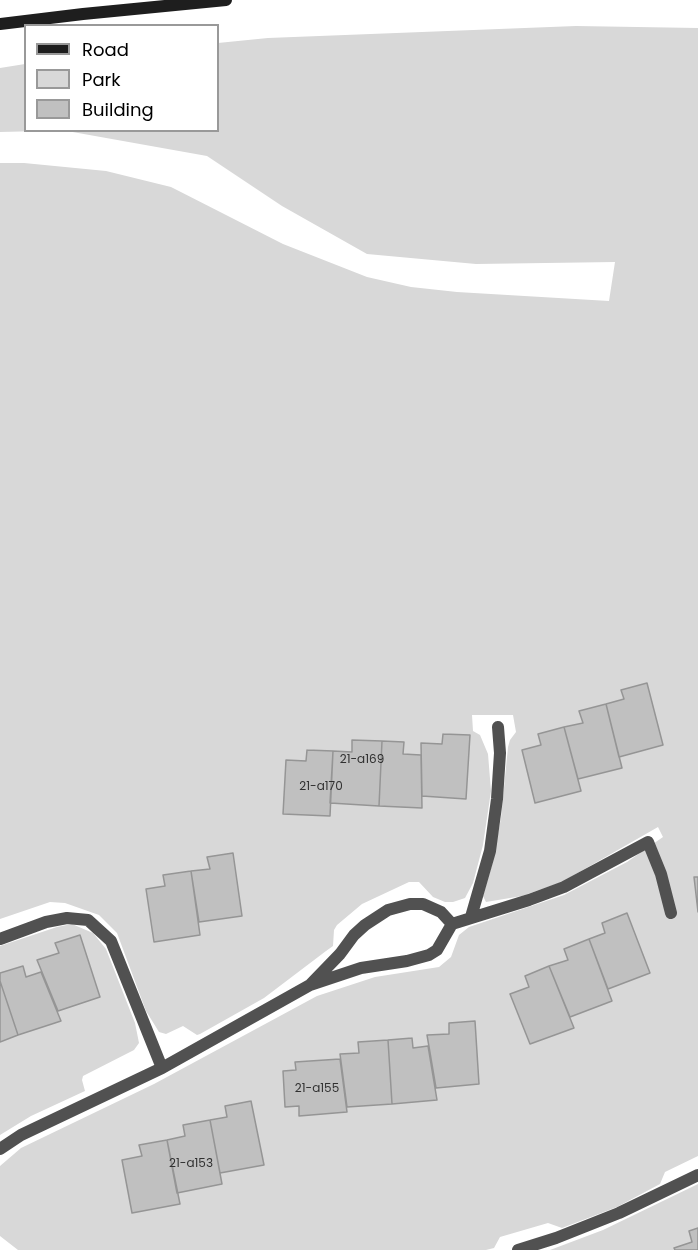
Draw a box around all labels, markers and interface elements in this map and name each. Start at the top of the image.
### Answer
legend [24,24,219,132]
text: Road [82,37,129,62]
text: Park [82,67,121,92]
text: Building [82,97,154,122]
house number: 21-a169 [340,753,384,767]
house number: 21-a170 [299,780,343,794]
house number: 21-a155 [295,1082,339,1096]
house number: 21-a153 [169,1157,213,1171]

